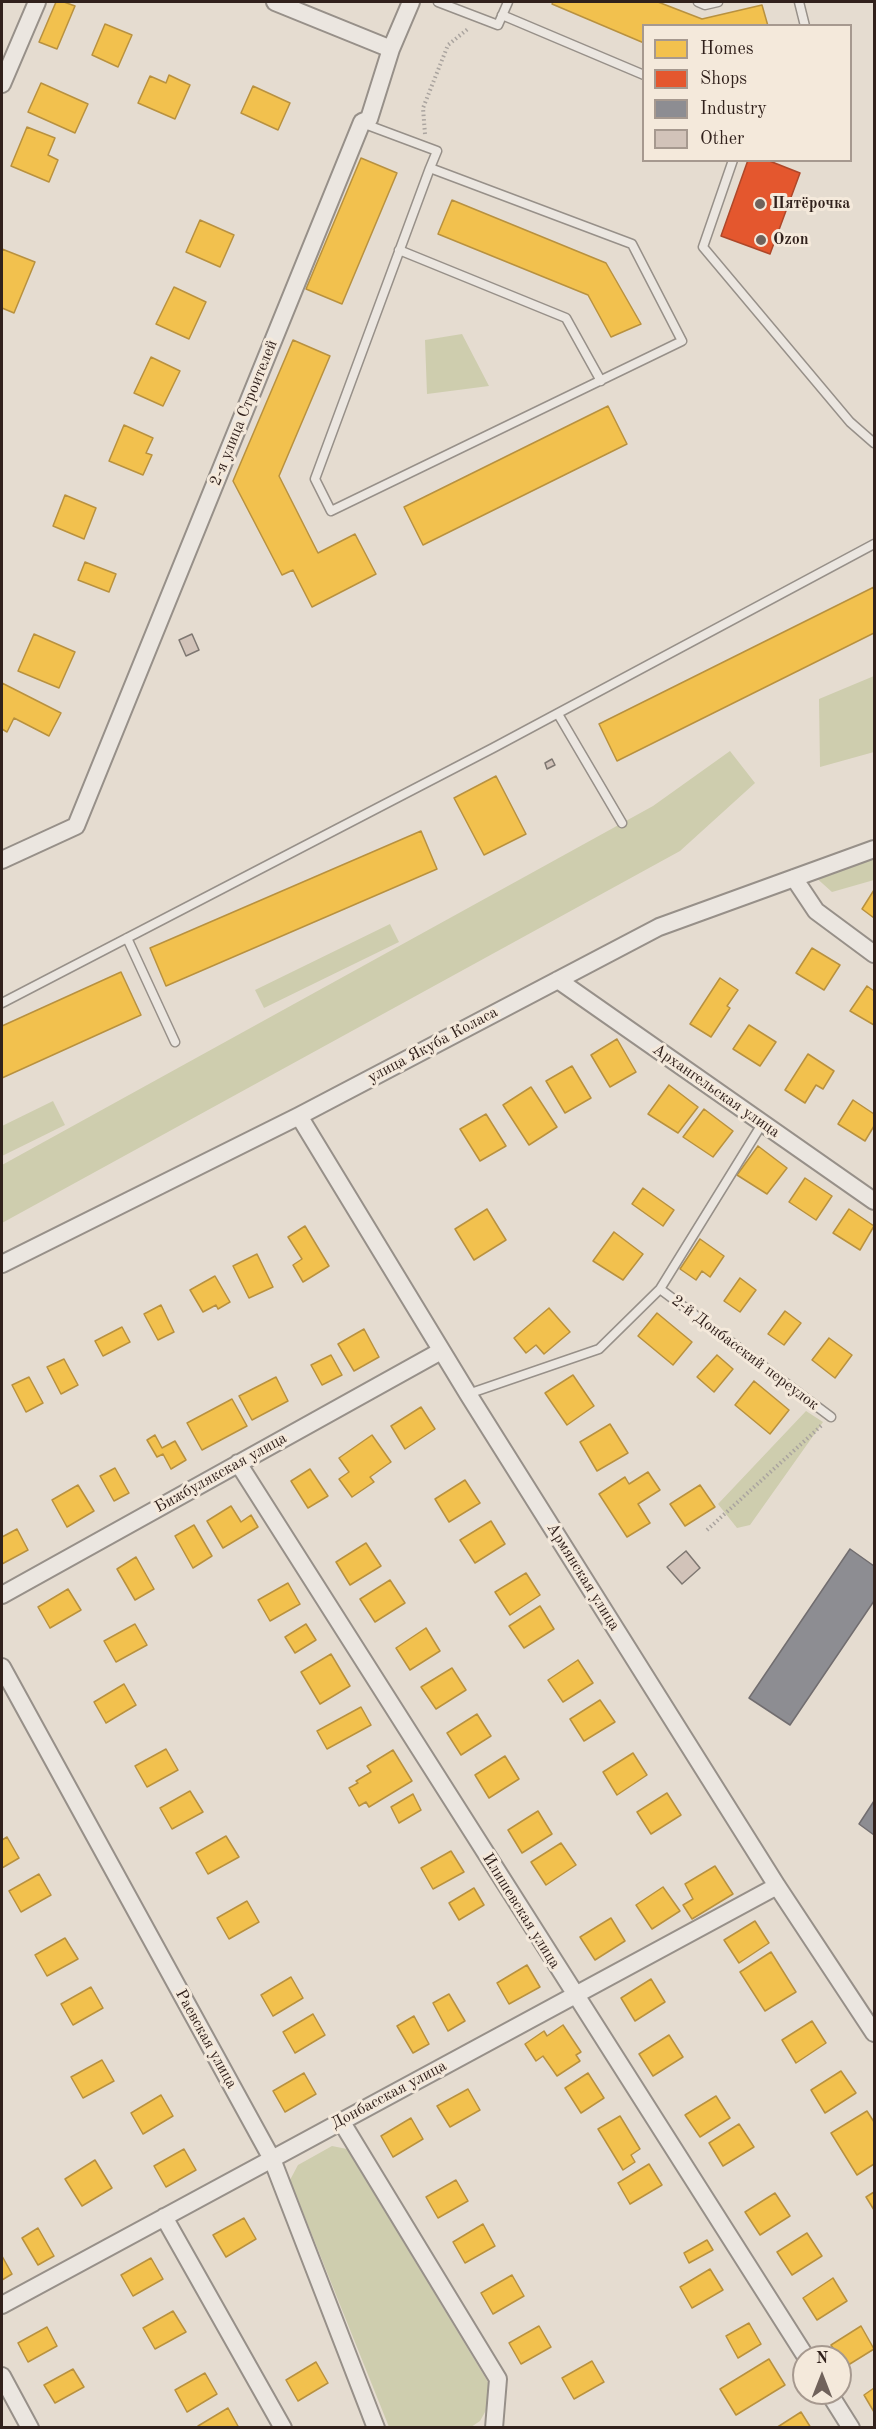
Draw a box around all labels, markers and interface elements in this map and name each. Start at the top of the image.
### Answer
legend [642,24,852,162]
text: Homes [700,40,754,58]
text: Shops [700,70,747,88]
text: Industry [700,100,767,118]
text: Other [700,130,744,148]
place label: Пятёрочка [772,194,850,214]
marker: Пятёрочка [753,197,767,211]
place label: Ozon [773,230,809,250]
marker: Ozon [754,233,768,247]
street label: 2-я улица Строителей [206,337,282,489]
street label: улица Якуба Коласа [365,1003,501,1087]
street label: Архангельская улица [649,1040,783,1142]
street label: 2-й Донбасский переулок [667,1291,823,1415]
street label: Бижбулякская улица [152,1429,290,1517]
street label: Армянская улица [542,1520,624,1634]
street label: Илишевская улица [478,1850,564,1972]
street label: Раевская улица [171,1986,241,2092]
street label: Донбасская улица [328,2056,450,2134]
north arrow [792,2345,852,2405]
text: N [816,2351,828,2367]

